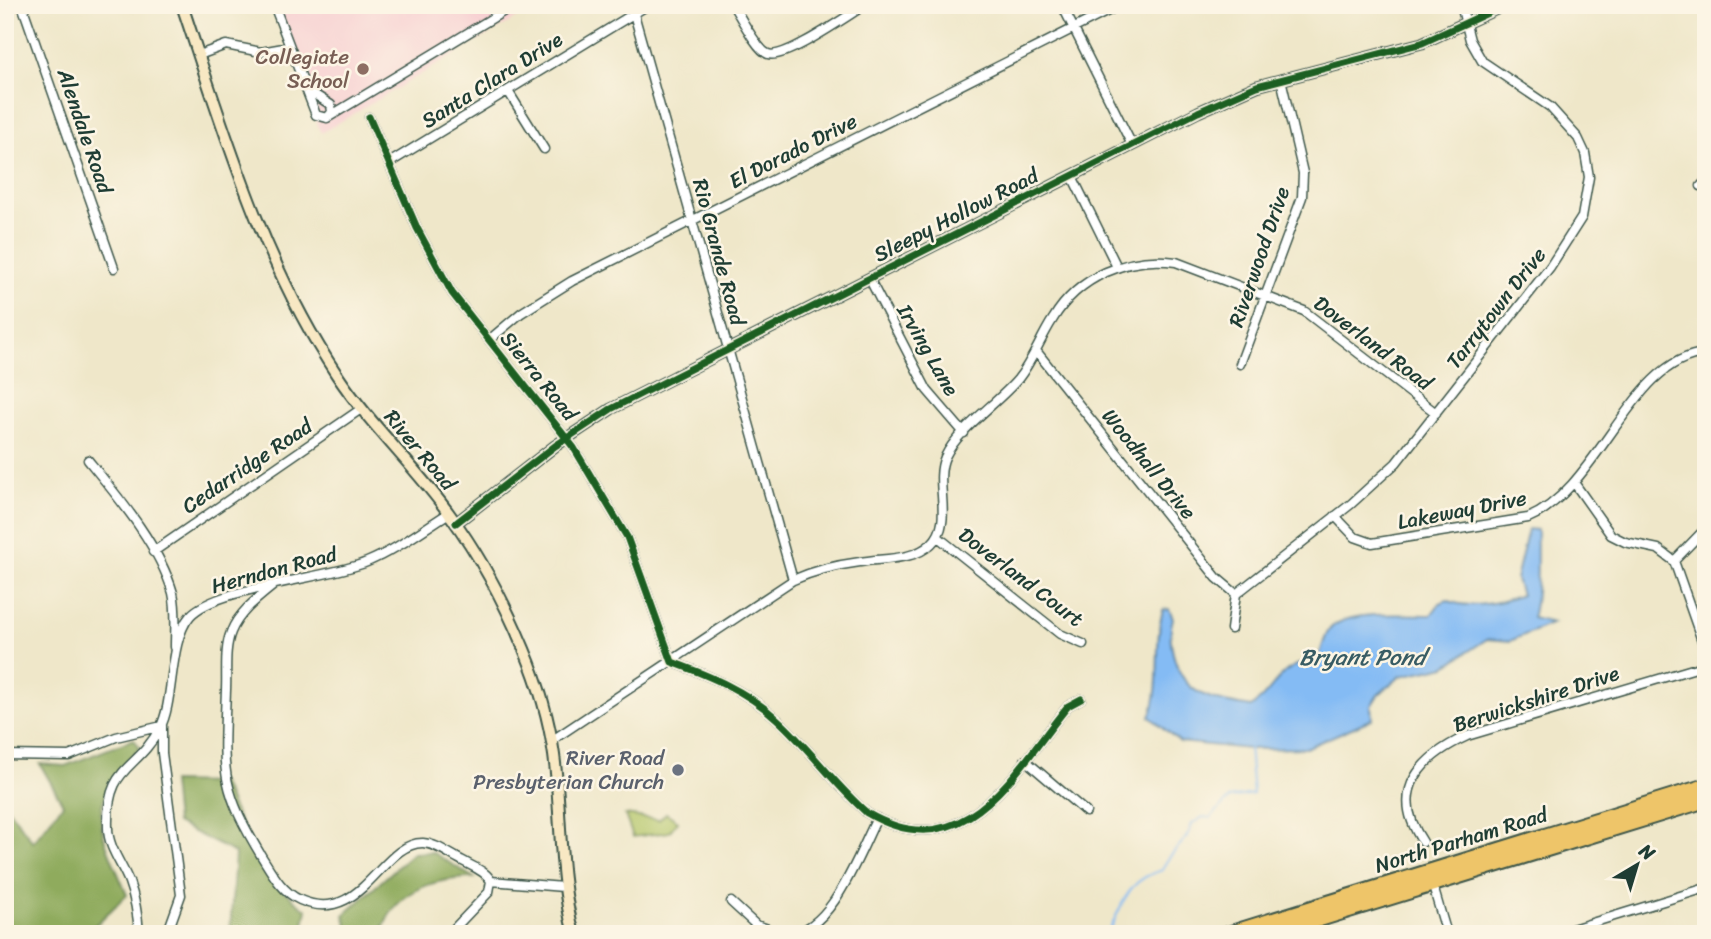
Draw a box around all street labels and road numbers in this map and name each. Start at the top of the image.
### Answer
street label: Santa Clara Drive [414,21,570,139]
street label: Alendale Road [46,62,125,201]
street label: El Dorado Drive [722,102,864,200]
street label: Sleepy Hollow Road [867,156,1047,273]
street label: Rio Grande Road [681,174,757,331]
street label: Riverwood Drive [1217,181,1301,333]
street label: Tarrytown Drive [1436,238,1556,378]
street label: Doverland Road [1305,285,1443,402]
street label: Irving Lane [886,296,970,404]
street label: Sierra Road [490,322,589,431]
street label: River Road [374,400,467,501]
street label: Woodhall Drive [1092,400,1206,529]
street label: Cedarridge Road [174,407,322,524]
street label: Lakeway Drive [1394,479,1530,541]
street label: Doverland Court [950,517,1092,637]
street label: Herndon Road [207,534,343,605]
street label: Berwickshire Drive [1448,654,1624,744]
street label: North Parham Road [1370,795,1554,884]

